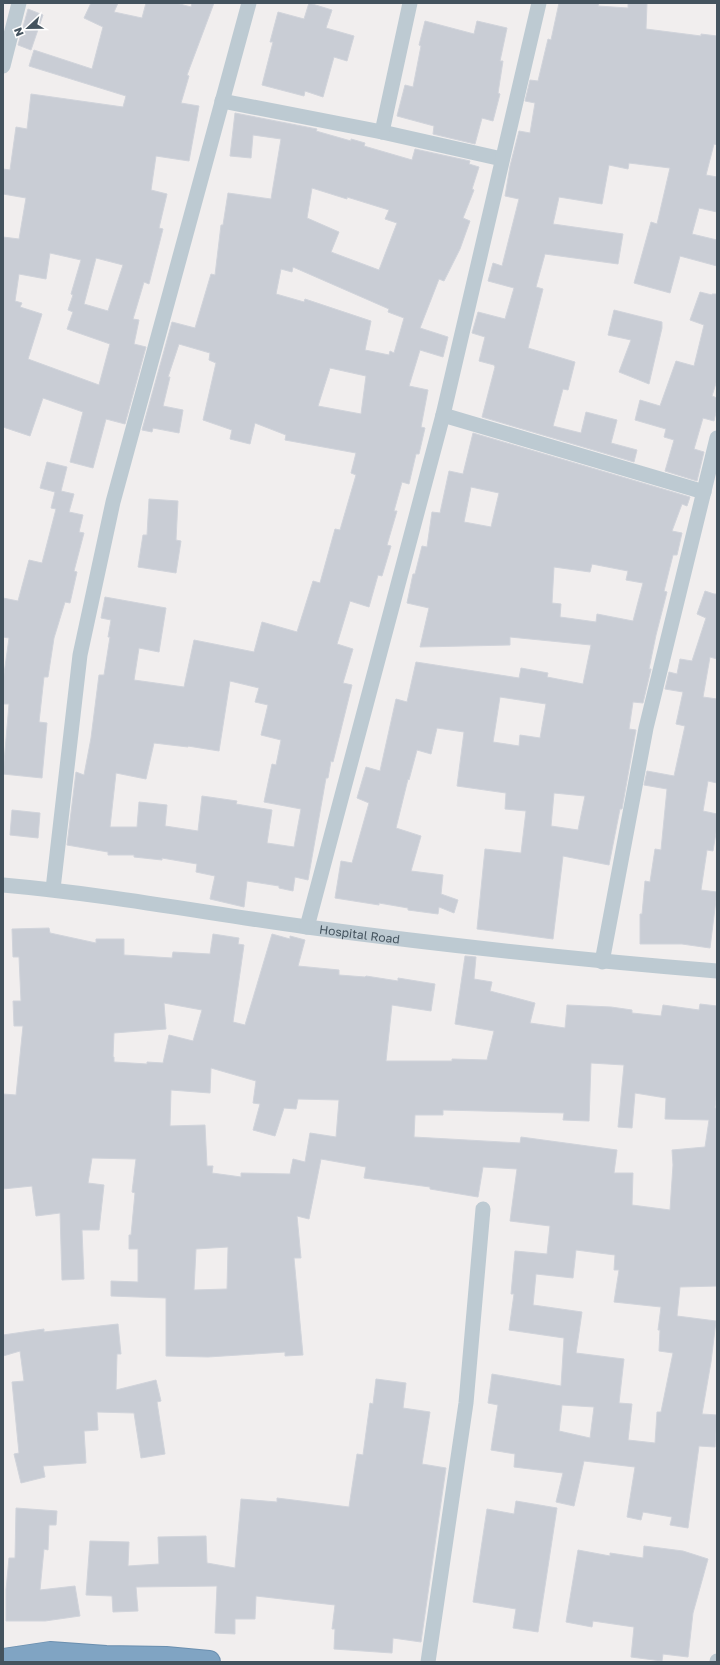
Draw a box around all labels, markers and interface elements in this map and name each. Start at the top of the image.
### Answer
north arrow [8,8,48,48]
text: N [11,26,26,38]
street label: Hospital Road [318,921,401,946]

